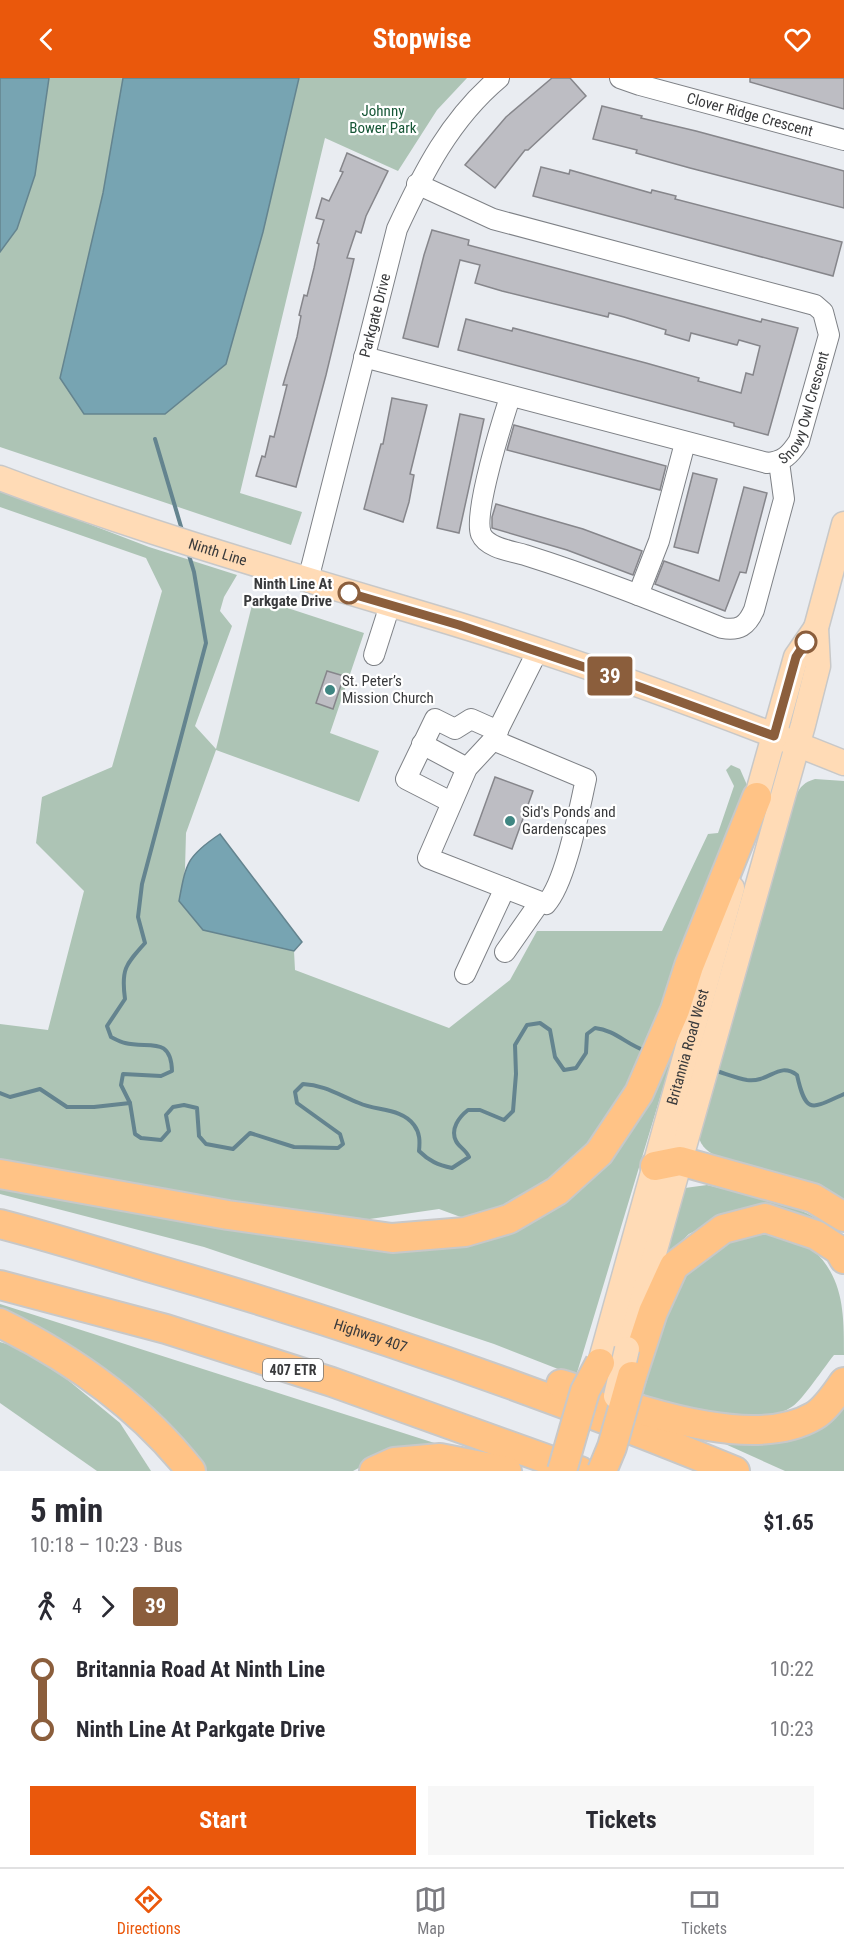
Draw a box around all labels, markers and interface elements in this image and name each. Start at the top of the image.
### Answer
icon: back [30,23,63,56]
text: Stopwise [373,23,471,55]
icon: heart [781,23,814,56]
street label: Clover Ridge Crescent [685,89,815,140]
park label: Johnny Bower Park [349,102,417,137]
street label: Parkgate Drive [356,271,394,359]
street label: Snowy Owl Crescent [775,349,833,468]
street label: Ninth Line [186,535,249,570]
place label: Ninth Line At Parkgate Drive [244,575,332,610]
marker: Ninth Line At Parkgate Drive [338,582,360,604]
unlabelled marker [795,631,817,653]
line badge: 39 [583,656,637,696]
text: 39 [599,664,621,688]
place label: St. Peter’s Mission Church [342,672,434,707]
marker: St. Peter’s Mission Church [323,683,337,697]
place label: Sid's Ponds and Gardenscapes [522,803,616,838]
marker: Sid's Ponds and Gardenscapes [503,814,517,828]
street label: Britannia Road West [663,987,713,1107]
street label: Highway 407 [332,1315,409,1356]
road number: 407 ETR [263,1359,323,1381]
text: 5 min [30,1491,103,1530]
text: $1.65 [763,1510,814,1535]
text: 10:18 – 10:23 · Bus [30,1533,183,1557]
icon: walk [30,1590,63,1623]
icon: forward [91,1590,124,1623]
text: 4 [72,1594,82,1618]
text: 39 [145,1594,166,1618]
text: Britannia Road At Ninth Line [76,1657,325,1682]
text: 10:22 [770,1657,814,1681]
text: Ninth Line At Parkgate Drive [76,1717,325,1742]
text: 10:23 [770,1717,814,1741]
button: Start [30,1786,416,1855]
button: Tickets [428,1786,814,1855]
tab: Directions [117,1883,181,1938]
tab: Map [414,1883,447,1938]
tab: Tickets [681,1883,727,1938]

